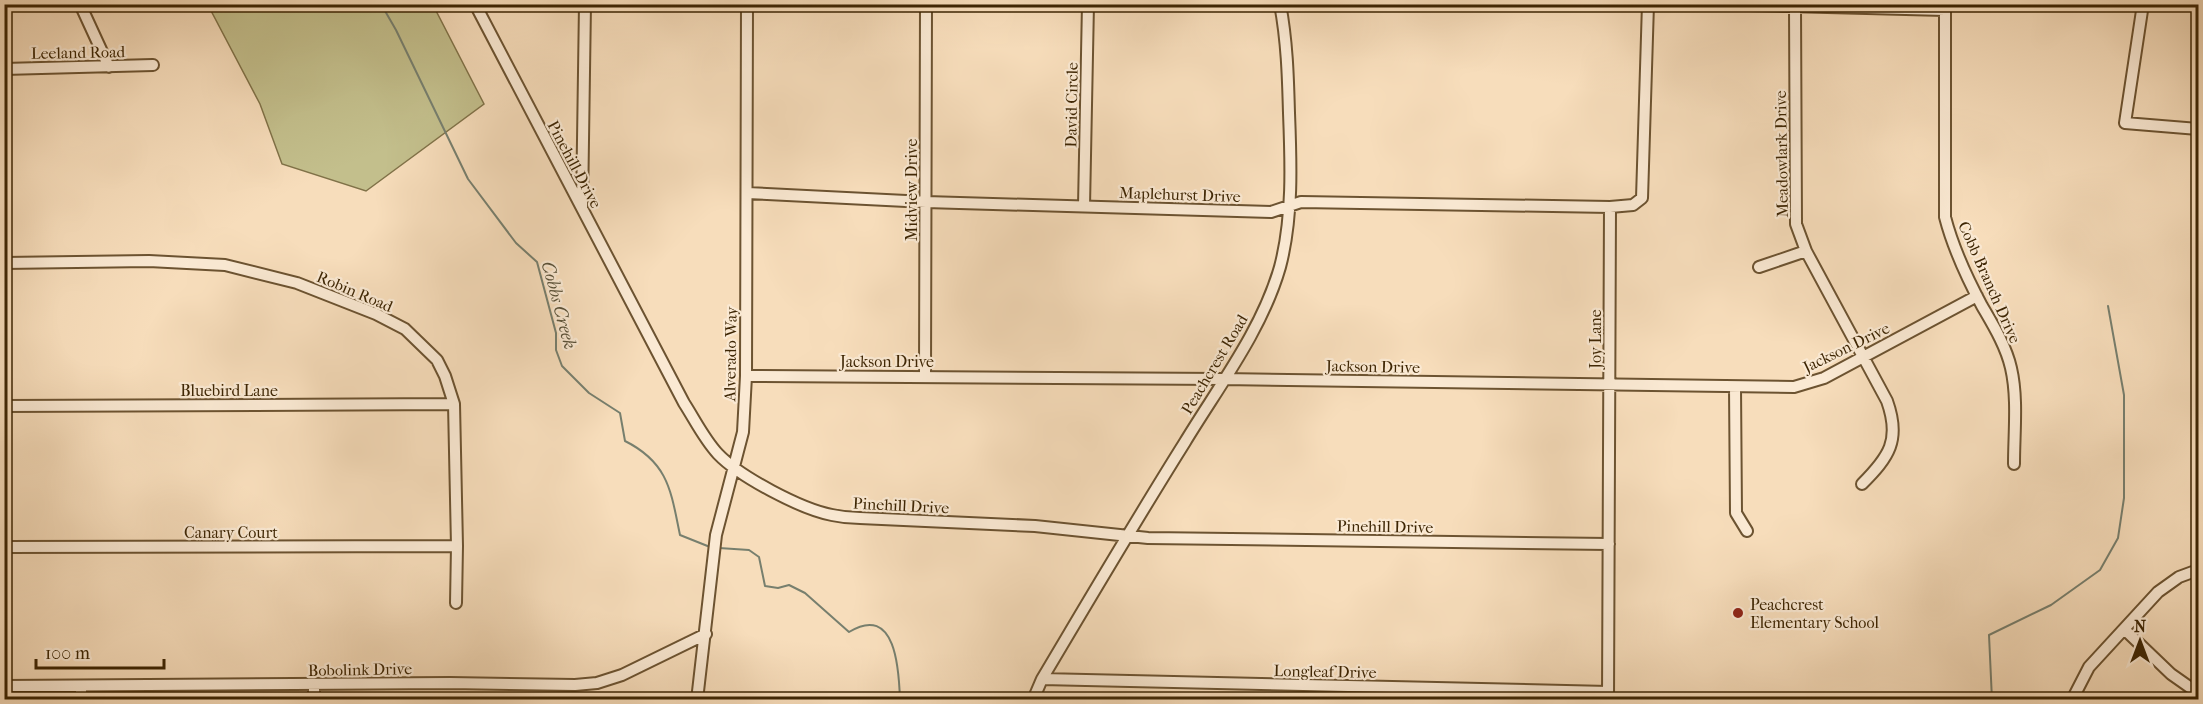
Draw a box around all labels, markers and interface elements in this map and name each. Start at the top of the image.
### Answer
street label: Leeland Road [31,42,126,63]
street label: David Circle [1061,62,1082,148]
street label: Meadowlark Drive [1771,90,1792,218]
street label: Pinehill Drive [544,117,606,211]
street label: Midview Drive [902,139,921,241]
street label: Maplehurst Drive [1119,183,1241,206]
street label: Cobb Branch Drive [1954,218,2025,346]
water label: Cobbs Creek [537,259,580,351]
street label: Robin Road [314,267,396,316]
street label: Alverado Way [720,306,741,403]
street label: Joy Lane [1586,309,1605,371]
street label: Peachcrest Road [1177,311,1252,418]
street label: Jackson Drive [1798,318,1893,377]
street label: Jackson Drive [838,352,934,371]
street label: Jackson Drive [1324,356,1420,377]
street label: Bluebird Lane [180,381,278,400]
street label: Pinehill Drive [852,493,950,518]
street label: Pinehill Drive [1337,516,1433,537]
street label: Canary Court [184,523,278,542]
place label: Peachcrest Elementary School [1750,595,1879,632]
marker: Peachcrest Elementary School [1731,606,1745,620]
north arrow [2110,611,2170,671]
text: N [2134,617,2147,636]
scale bar [36,632,164,670]
text: 100 m [45,643,90,664]
street label: Bobolink Drive [308,659,412,680]
street label: Longleaf Drive [1273,661,1377,682]

